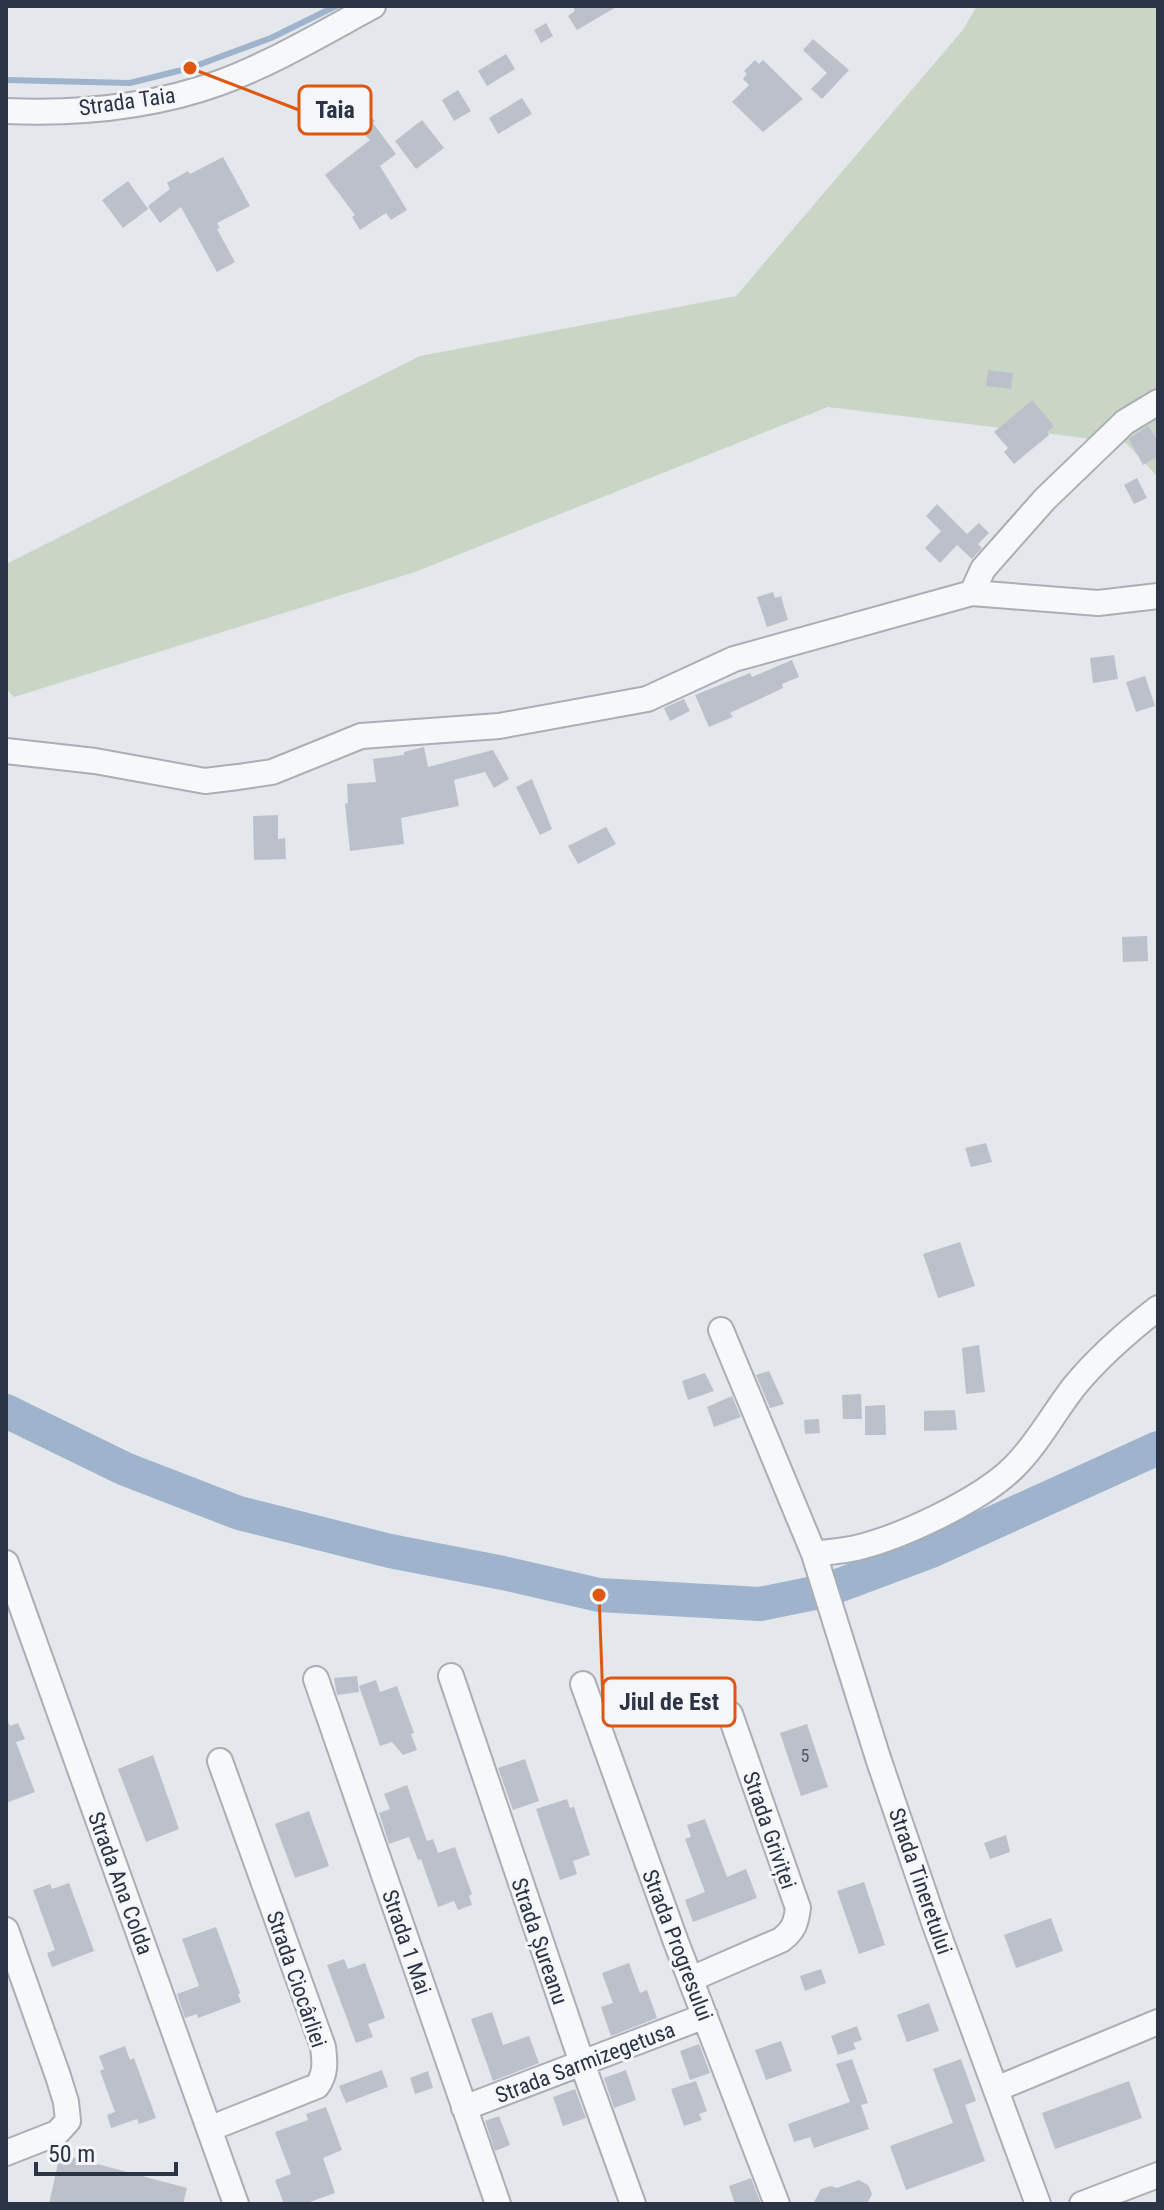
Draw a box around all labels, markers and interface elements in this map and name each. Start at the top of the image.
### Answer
street label: Strada Taia [77,82,177,121]
callout: Taia [299,86,371,134]
text: Taia [315,96,355,124]
callout: Jiul de Est [603,1678,735,1726]
text: Jiul de Est [619,1688,719,1716]
house number: 5 [801,1745,810,1766]
street label: Strada Griviței [737,1768,801,1892]
street label: Strada Tineretului [884,1805,957,1958]
street label: Strada Ana Colda [83,1808,158,1958]
street label: Strada Progresului [637,1866,718,2024]
street label: Strada Șureanu [505,1875,573,2008]
street label: Strada 1 Mai [377,1886,436,1998]
street label: Strada Ciocârliei [261,1908,332,2051]
street label: Strada Sarmizegetusa [492,2017,678,2108]
scale bar [36,2126,176,2176]
text: 50 m [48,2140,95,2168]

